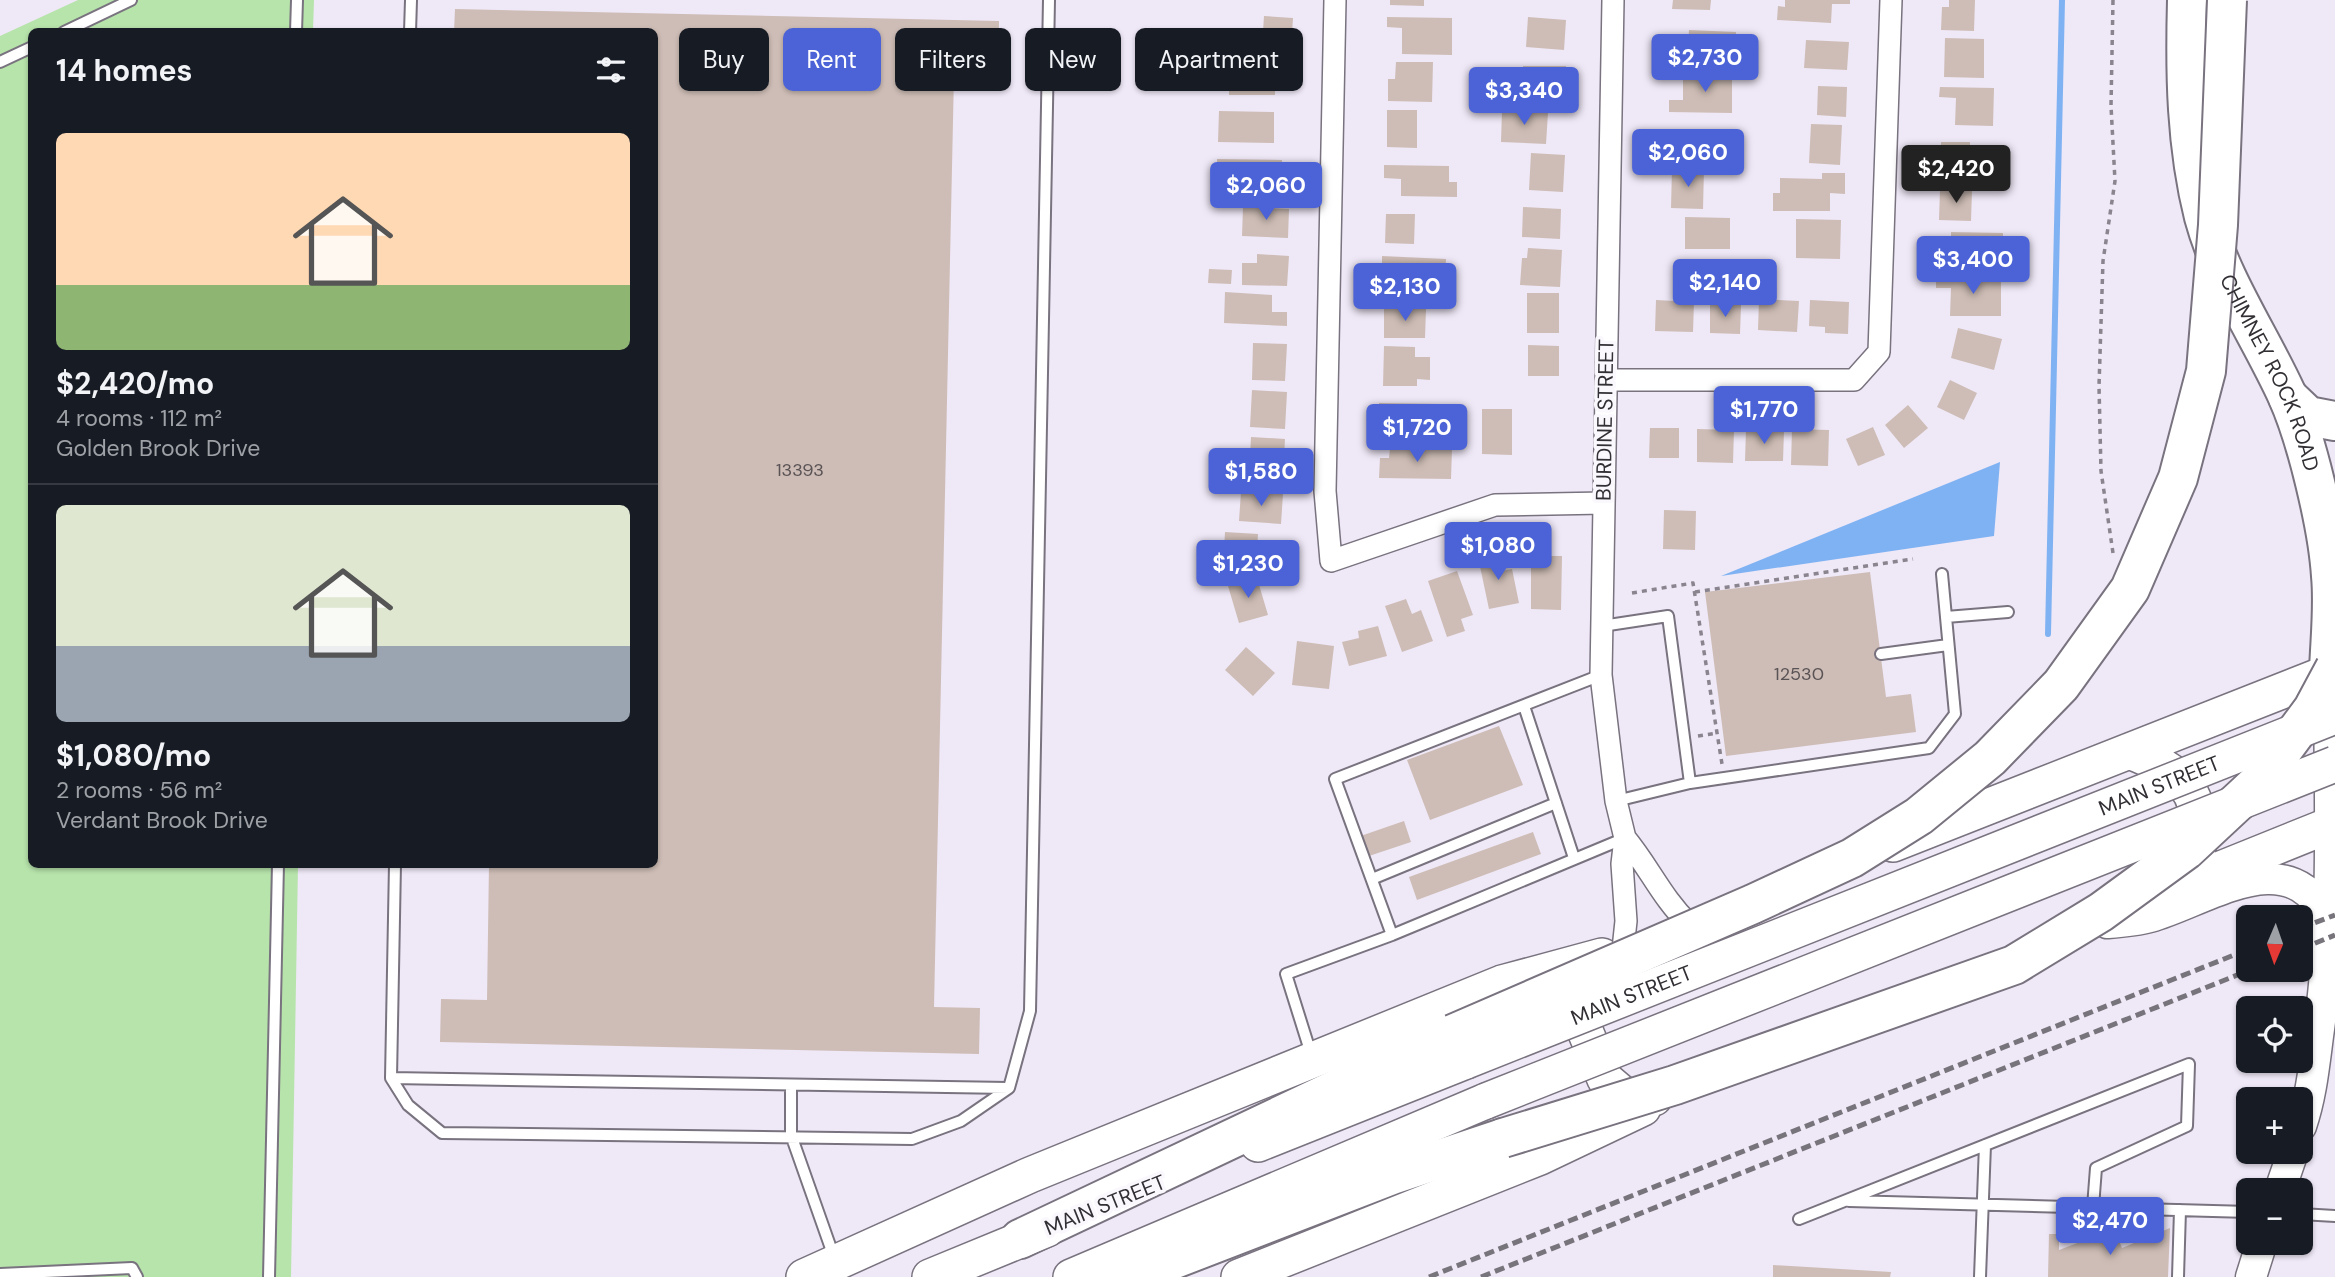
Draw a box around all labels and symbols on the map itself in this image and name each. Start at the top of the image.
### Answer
pin: $2,730 [1648,34,1762,94]
pin: $3,340 [1467,68,1581,127]
pin: $2,060 [1631,130,1745,189]
pin: $2,420 [1899,146,2013,205]
pin: $2,060 [1209,162,1323,222]
pin: $3,400 [1916,236,2030,296]
pin: $2,140 [1668,260,1782,319]
pin: $2,130 [1348,264,1462,323]
street label: CHIMNEY ROCK ROAD [2213,270,2326,474]
street label: BURDINE STREET [1590,339,1620,501]
pin: $1,770 [1707,386,1821,446]
pin: $1,720 [1360,405,1474,464]
pin: $1,580 [1204,448,1318,508]
house number: 13393 [776,458,824,482]
pin: $1,080 [1441,522,1555,582]
pin: $1,230 [1191,540,1305,600]
house number: 12530 [1774,662,1824,686]
street label: MAIN STREET [2095,749,2224,822]
north arrow [2236,905,2314,982]
street label: MAIN STREET [1567,959,1696,1032]
street label: MAIN STREET [1040,1168,1170,1242]
pin: $2,470 [2053,1198,2167,1257]

